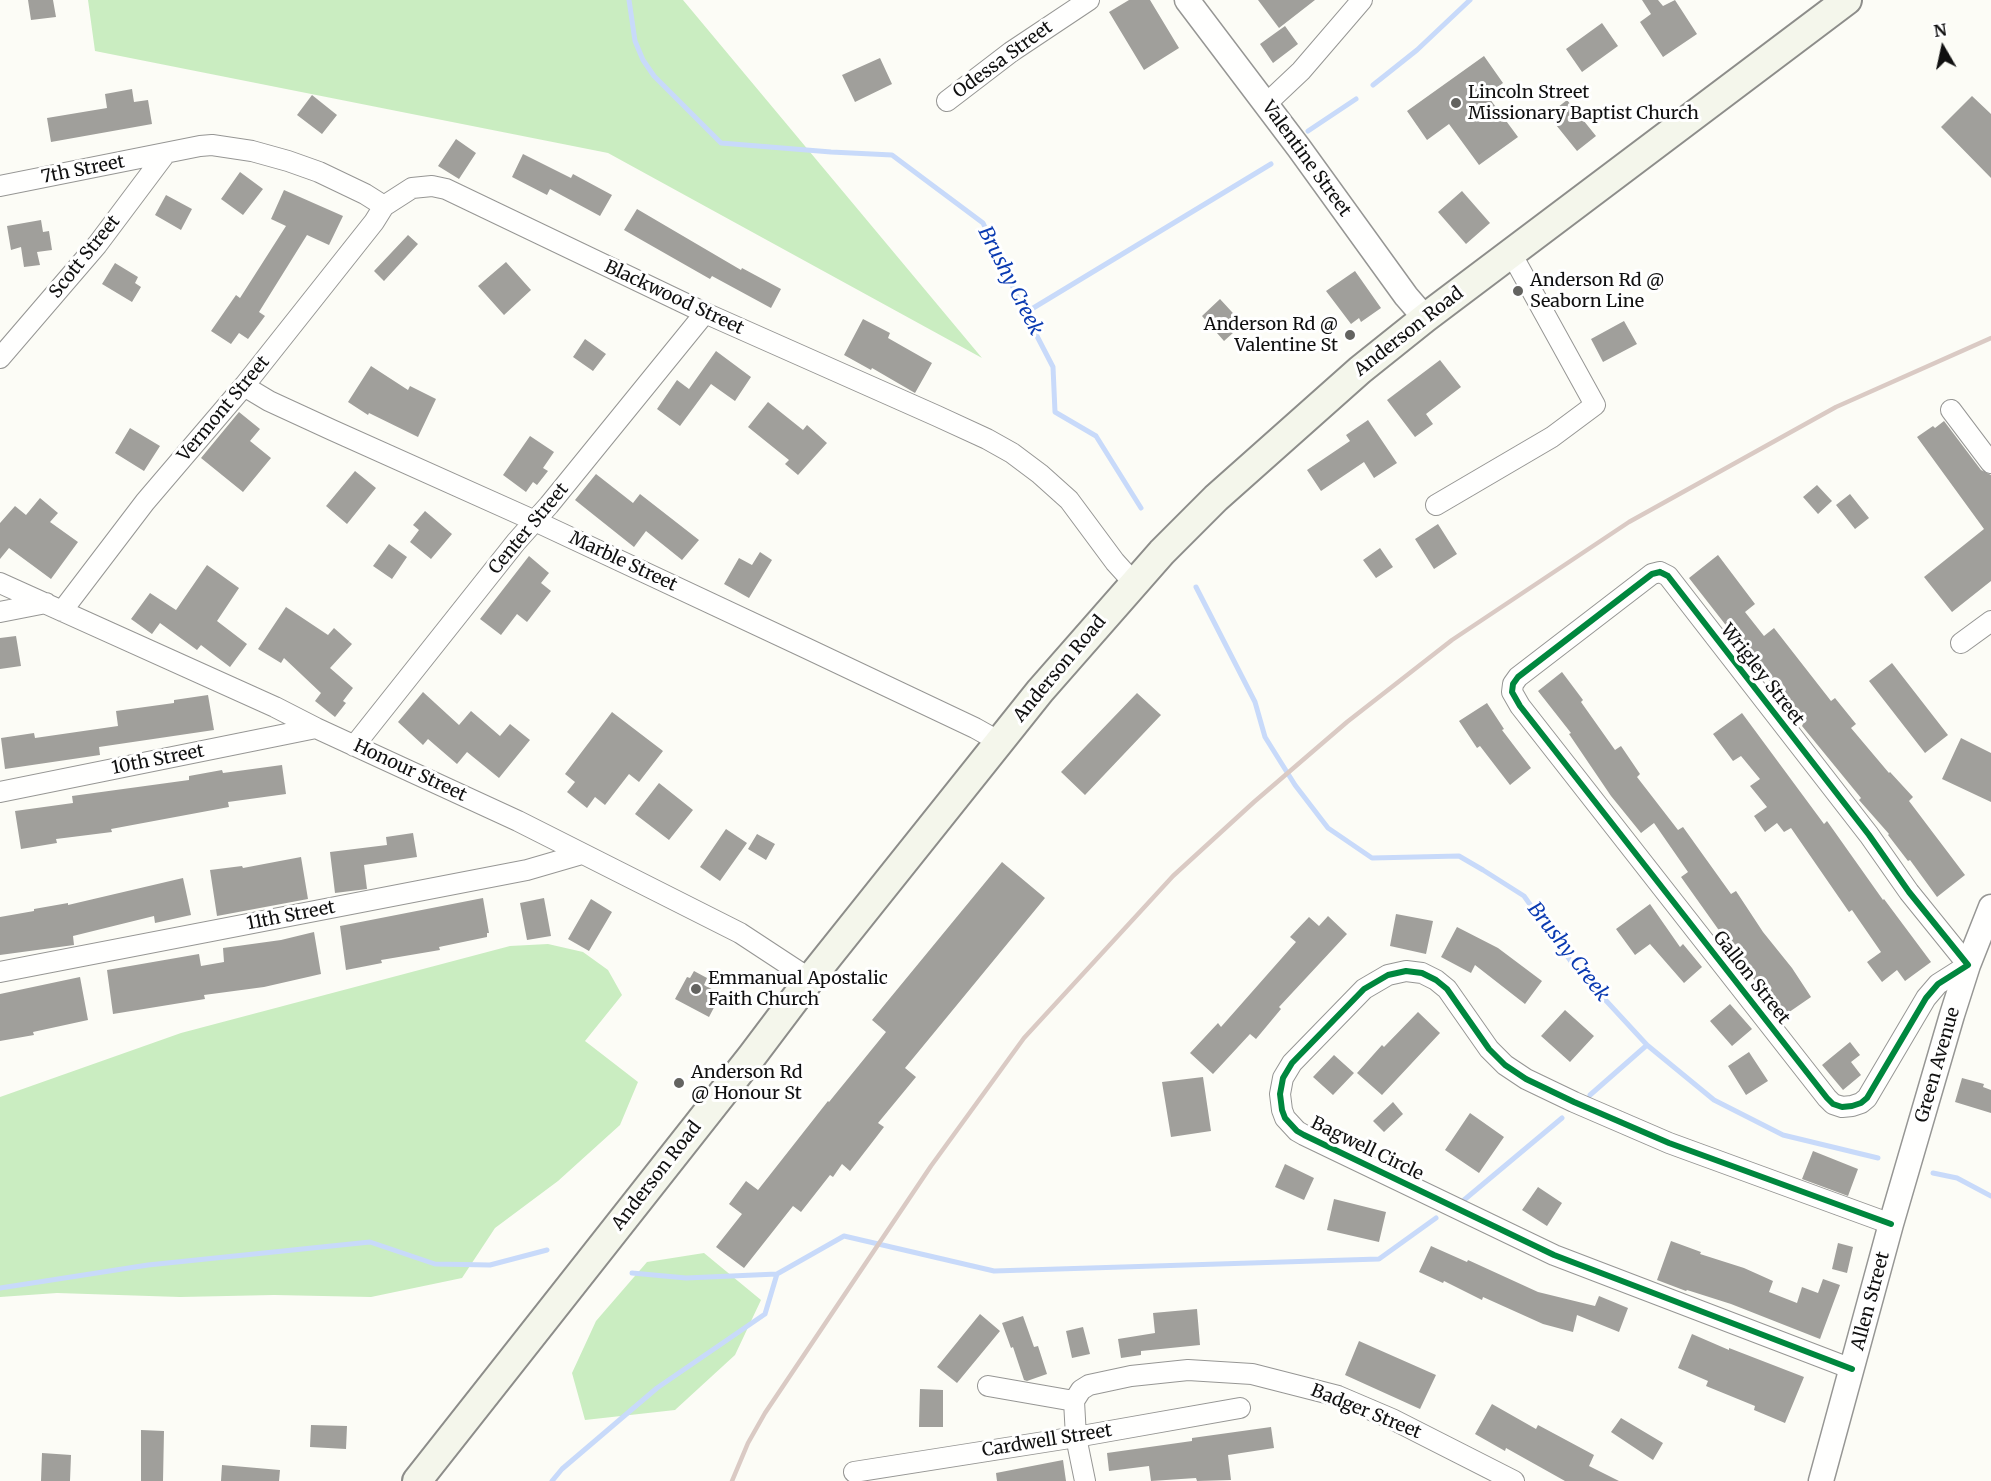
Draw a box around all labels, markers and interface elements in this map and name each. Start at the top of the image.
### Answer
street label: Odessa Street [949,17,1057,103]
north arrow [1913,18,1973,78]
text: N [1932,19,1948,41]
place label: Lincoln Street Missionary Baptist Church [1468,82,1699,124]
marker: Lincoln Street Missionary Baptist Church [1449,96,1463,110]
street label: Valentine Street [1257,97,1355,221]
street label: 7th Street [39,151,127,189]
street label: Scott Street [45,211,125,303]
water label: Brushy Creek [972,223,1048,339]
street label: Blackwood Street [601,256,747,340]
place label: Anderson Rd @ Seaborn Line [1530,270,1664,312]
street label: Anderson Road [1350,283,1468,381]
marker: Anderson Rd @ Seaborn Line [1511,284,1525,298]
place label: Anderson Rd @ Valentine St [1204,314,1338,356]
marker: Anderson Rd @ Valentine St [1343,328,1357,342]
street label: Vermont Street [174,352,274,466]
street label: Center Street [485,479,573,579]
street label: Marble Street [566,528,680,596]
street label: Anderson Road [1009,611,1111,727]
street label: Wrigley Street [1716,620,1808,730]
street label: Honour Street [350,735,470,807]
street label: 10th Street [110,740,206,780]
street label: 11th Street [245,897,337,935]
water label: Brushy Creek [1522,898,1614,1006]
street label: Gallon Street [1708,927,1794,1029]
place label: Emmanual Apostalic Faith Church [708,968,888,1010]
marker: Emmanual Apostalic Faith Church [689,982,703,996]
street label: Green Avenue [1911,1005,1965,1125]
place label: Anderson Rd @ Honour St [691,1062,803,1104]
marker: Anderson Rd @ Honour St [672,1076,686,1090]
street label: Bagwell Circle [1307,1112,1427,1186]
street label: Anderson Road [608,1117,706,1235]
street label: Allen Street [1847,1249,1895,1353]
street label: Badger Street [1308,1380,1424,1444]
street label: Cardwell Street [980,1420,1114,1462]

